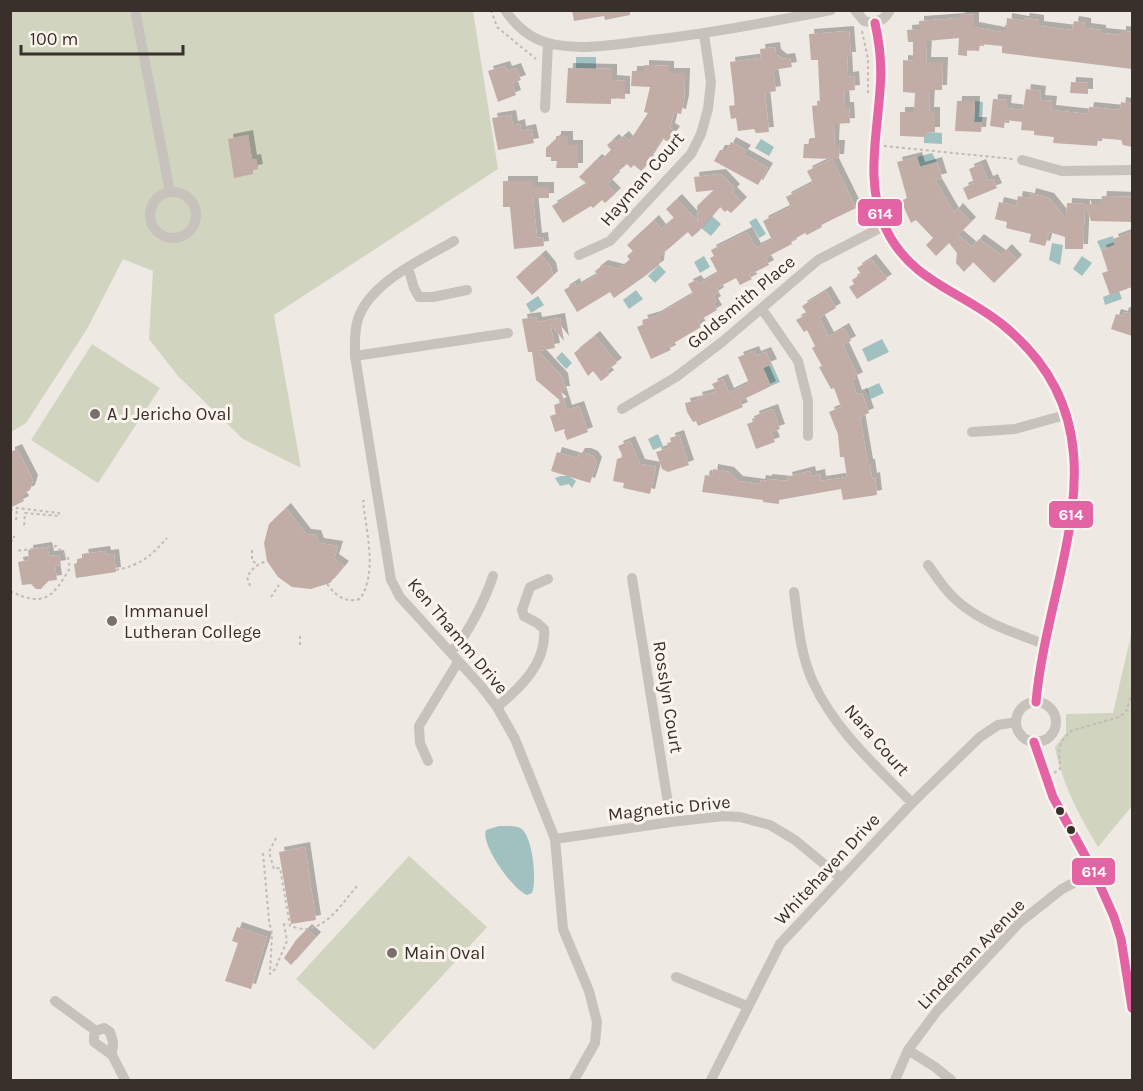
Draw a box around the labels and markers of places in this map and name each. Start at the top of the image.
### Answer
place label: A J Jericho Oval [107,403,231,425]
marker: A J Jericho Oval [88,407,102,421]
place label: Immanuel Lutheran College [124,600,261,643]
marker: Immanuel Lutheran College [105,614,119,628]
unlabelled marker [1054,805,1066,817]
unlabelled marker [1065,824,1077,836]
place label: Main Oval [404,942,485,964]
marker: Main Oval [385,946,399,960]

